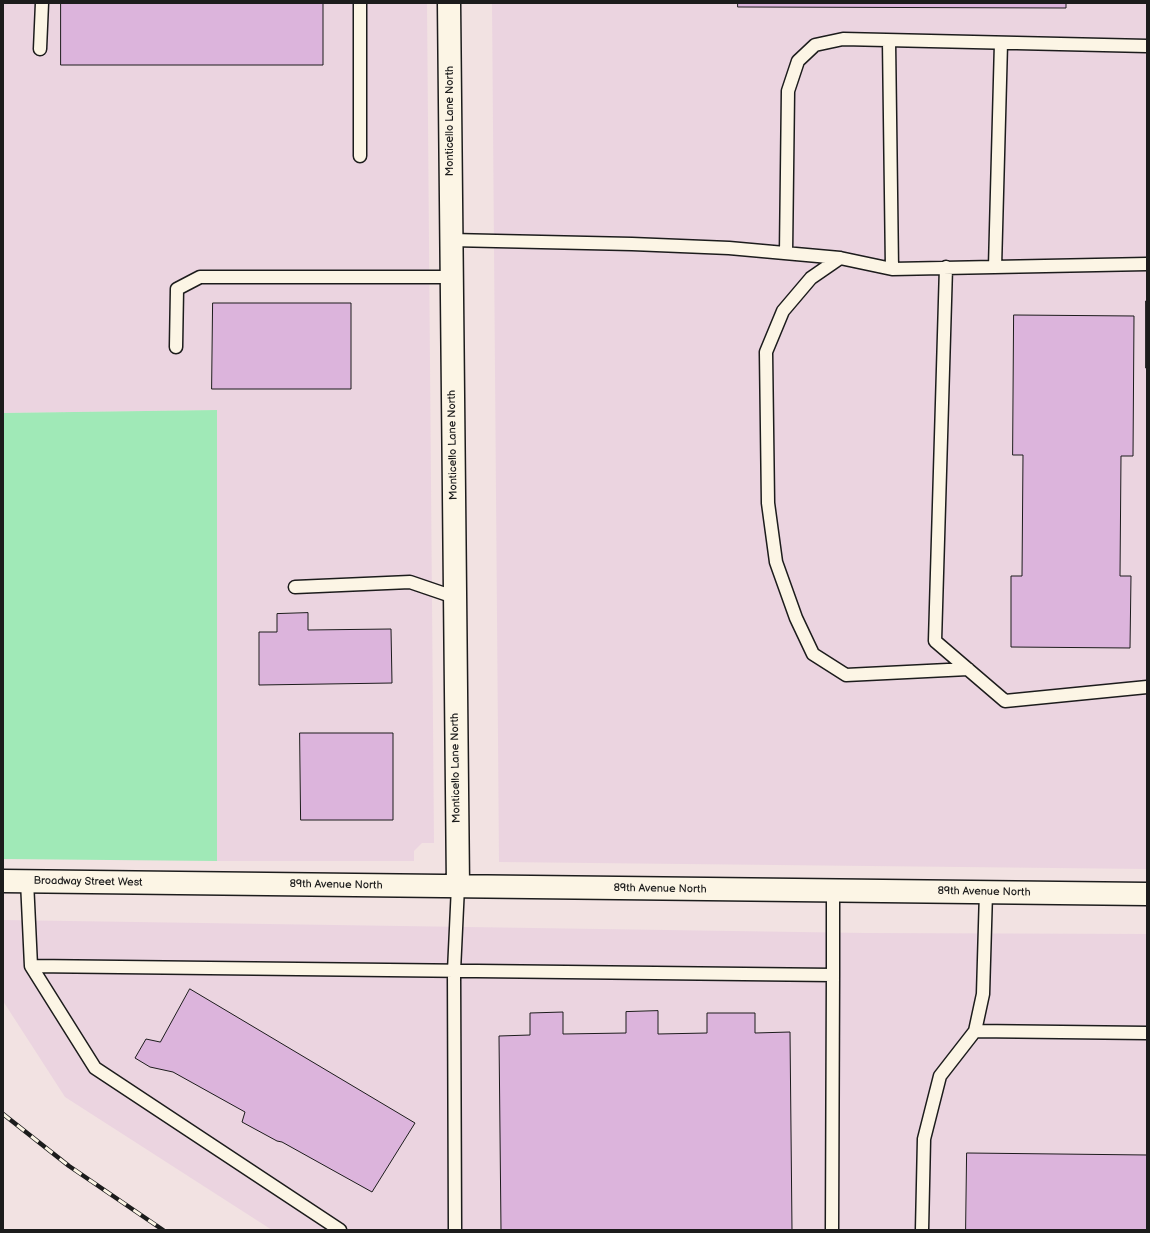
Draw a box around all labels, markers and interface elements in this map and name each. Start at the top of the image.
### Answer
street label: Monticello Lane North [443,66,457,176]
street label: Monticello Lane North [445,390,461,500]
street label: Monticello Lane North [448,713,464,823]
street label: Broadway Street West [33,874,143,890]
street label: 89th Avenue North [289,878,383,892]
street label: 89th Avenue North [613,882,707,896]
street label: 89th Avenue North [937,885,1031,899]

